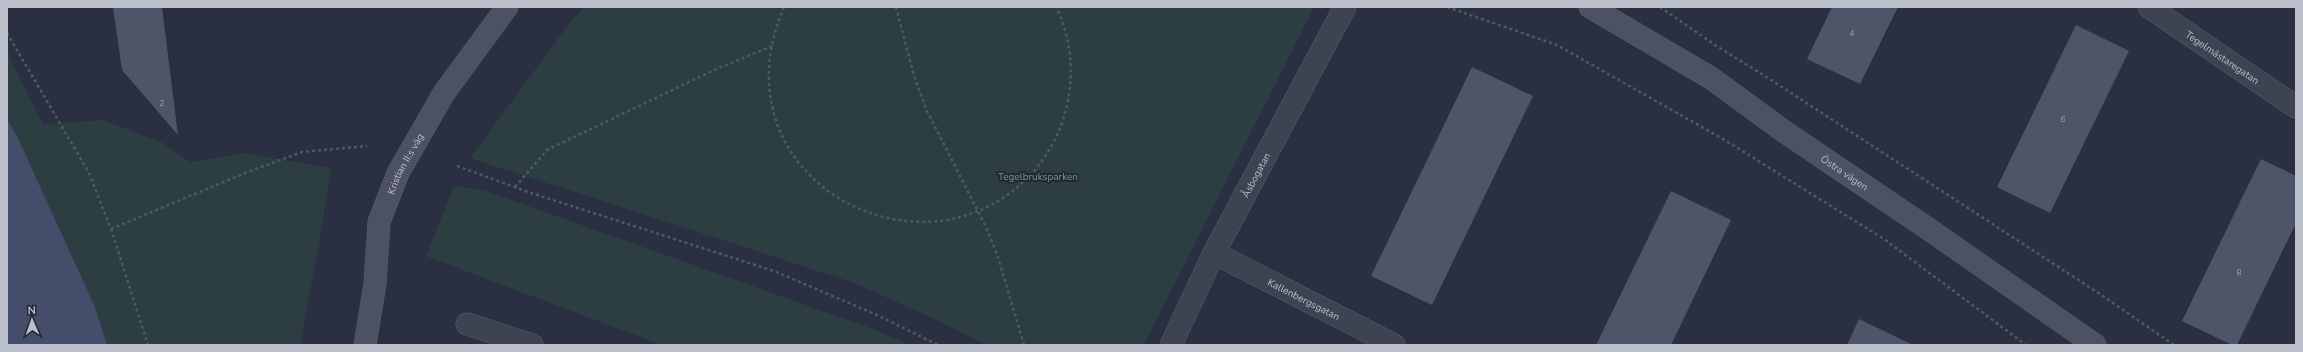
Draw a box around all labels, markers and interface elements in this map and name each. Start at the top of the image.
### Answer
house number: 4 [1850,28,1855,39]
street label: Tegelmästaregatan [2182,28,2262,88]
house number: 2 [160,98,165,109]
house number: 6 [2061,114,2066,125]
street label: Kristian II:s väg [384,131,428,197]
street label: Åsbogatan [1239,150,1274,200]
street label: Östra vägen [1818,152,1871,194]
park label: Tegelbruksparken [998,170,1078,184]
house number: 8 [2237,267,2242,278]
street label: Kallenbergsgatan [1265,276,1342,324]
north arrow [12,300,52,340]
text: N [27,303,36,318]

